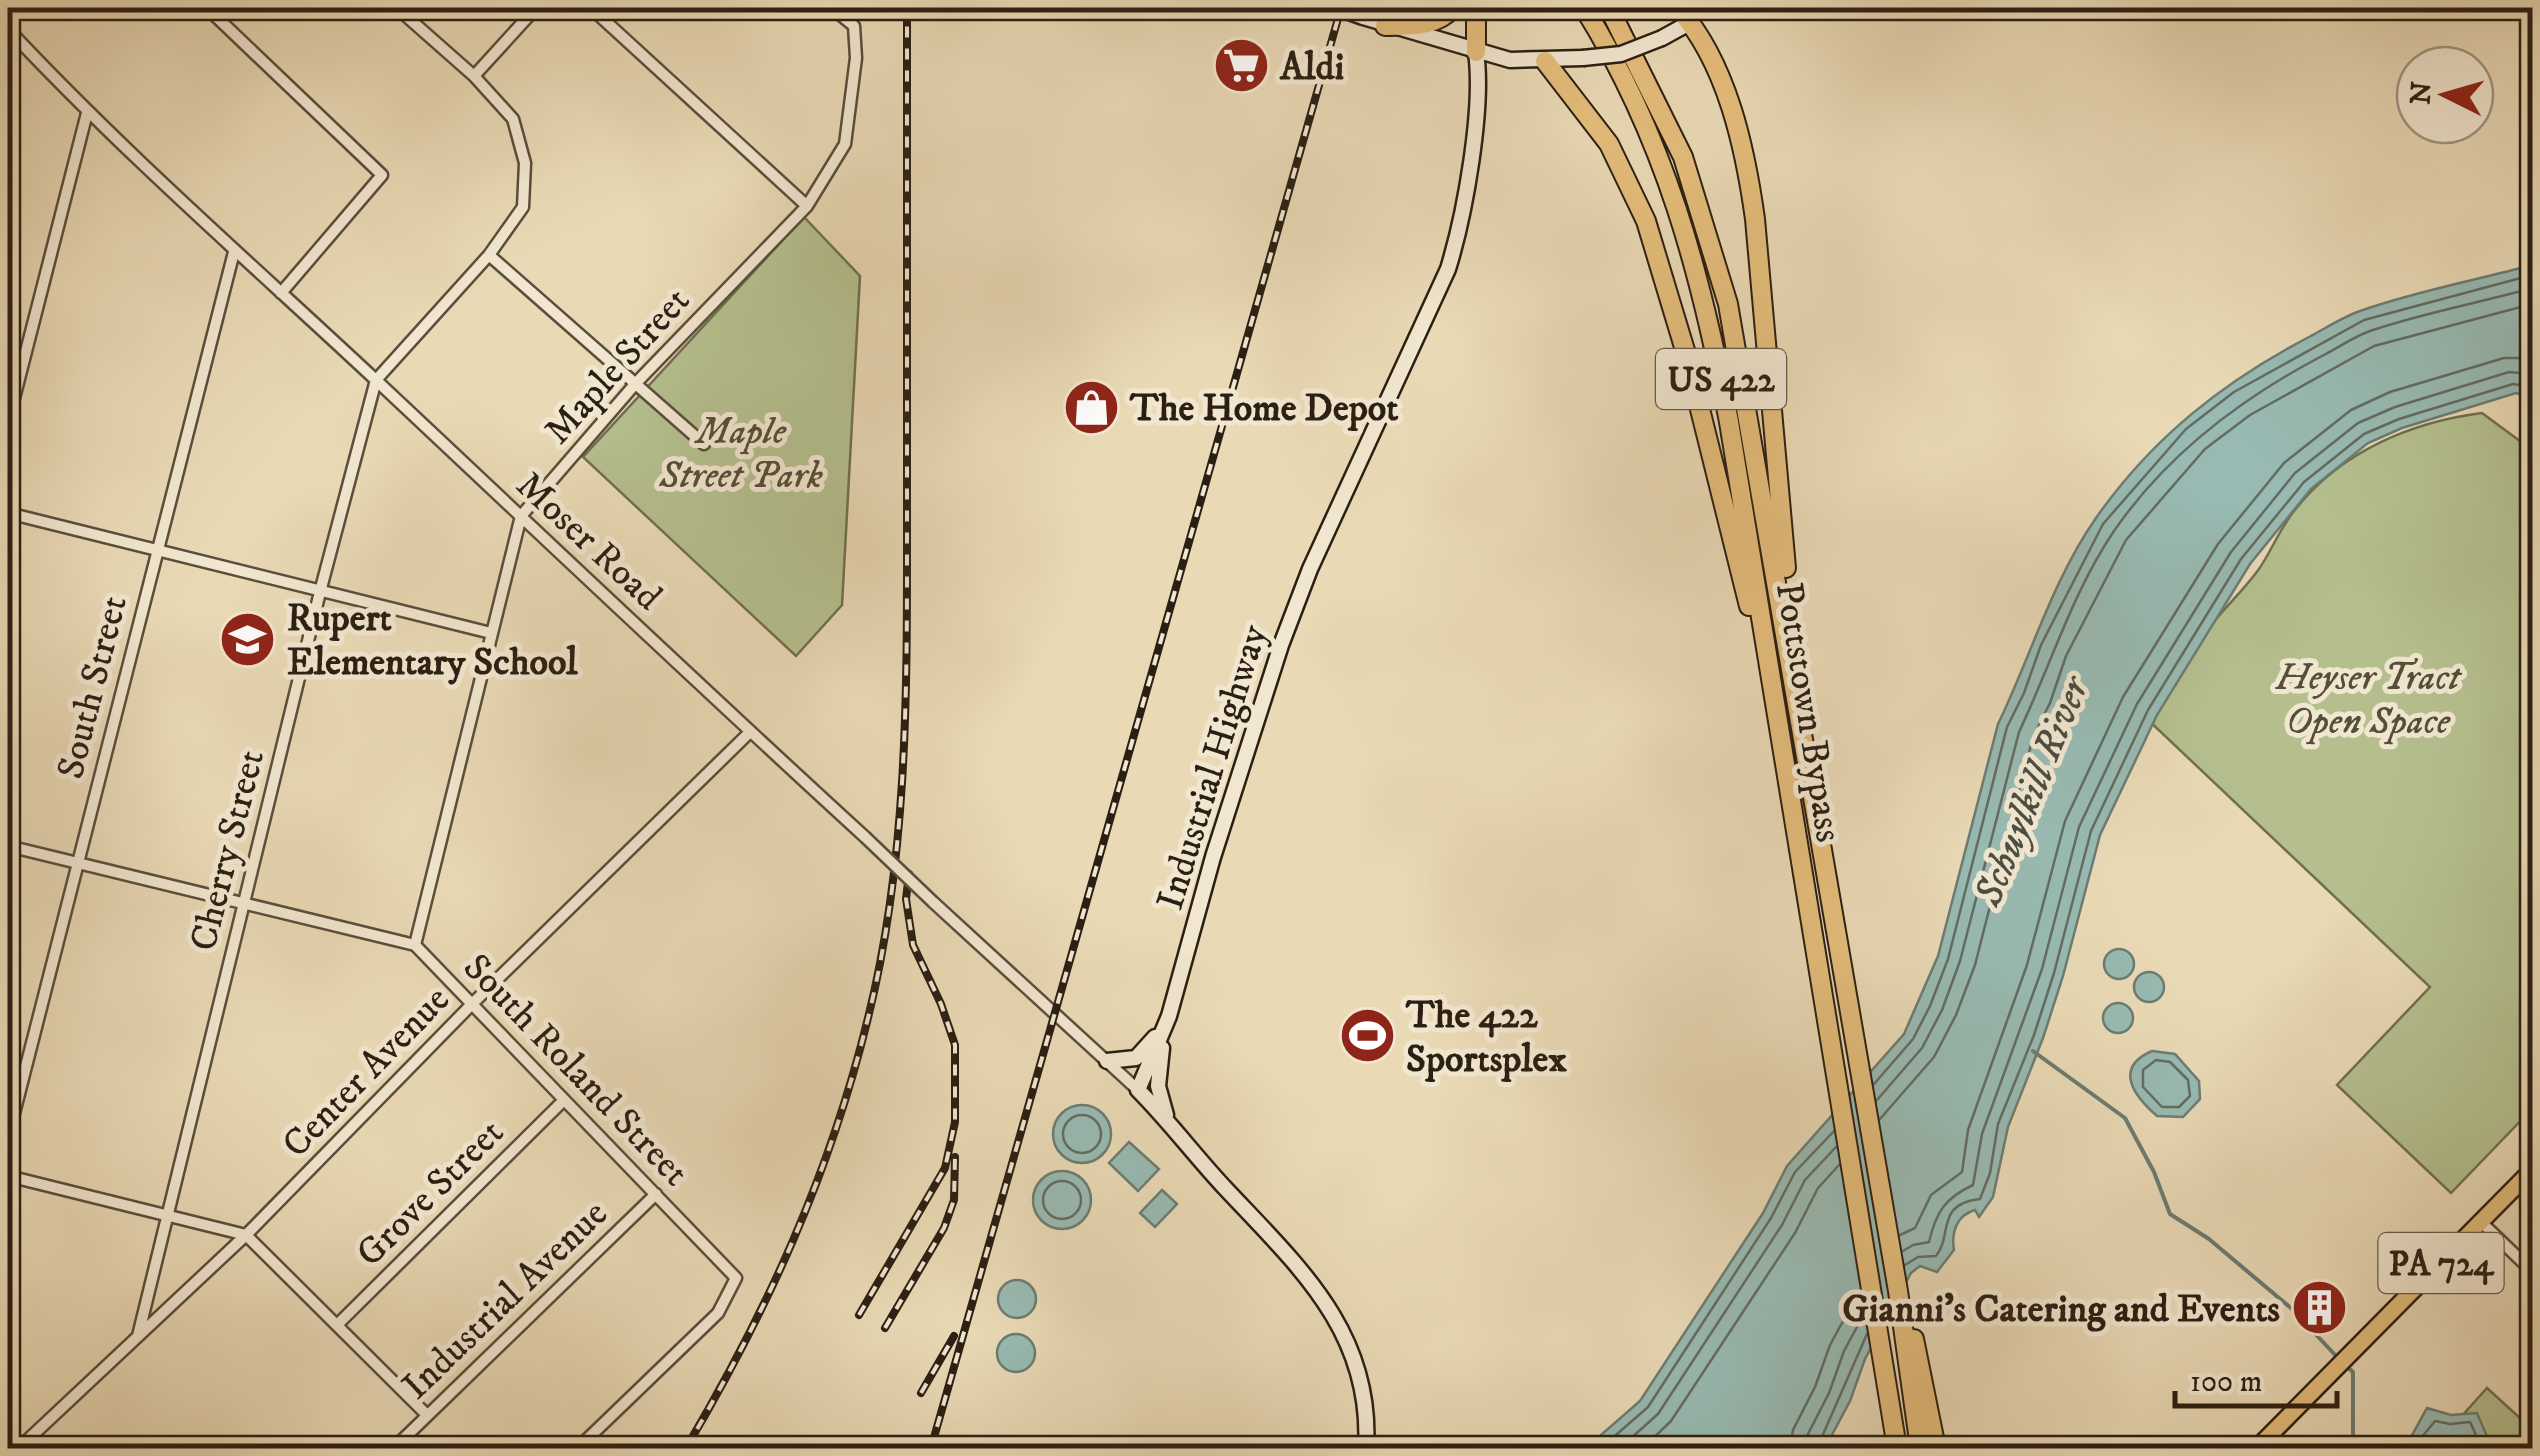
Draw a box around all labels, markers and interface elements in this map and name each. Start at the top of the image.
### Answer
supermarket icon: Aldi [1211,36,1271,96]
place label: Aldi [1279,44,1345,92]
north arrow [2395,45,2495,145]
text: N [2403,80,2440,106]
street label: Maple Street [534,278,700,455]
road number: US 422 [1656,349,1786,409]
shop icon: The Home Depot [1061,377,1121,437]
place label: The Home Depot [1129,385,1398,433]
park label: Maple Street Park [658,408,823,500]
street label: Moser Road [506,462,672,621]
street label: Pottstown Bypass [1764,579,1852,846]
street label: South Street [47,591,139,784]
place label: Rupert Elementary School [287,595,578,687]
school or university icon: Rupert Elementary School [218,609,278,669]
street label: Industrial Highway [1147,618,1279,916]
park label: Heyser Tract Open Space [2275,654,2463,746]
water label: Schuylkill River [1964,668,2102,915]
street label: Cherry Street [180,745,276,956]
street label: South Roland Street [452,944,699,1197]
street label: Center Avenue [273,976,460,1168]
place label: The 422 Sportsplex [1405,992,1567,1084]
sports icon: The 422 Sportsplex [1337,1006,1397,1066]
street label: Grove Street [346,1109,514,1277]
street label: Industrial Avenue [393,1191,618,1410]
road number: PA 724 [2378,1233,2504,1293]
building icon: Gianni’s Catering and Events [2289,1278,2349,1338]
place label: Gianni’s Catering and Events [1842,1286,2280,1334]
scale bar [2175,1346,2338,1408]
text: 100 m [2190,1364,2262,1401]

